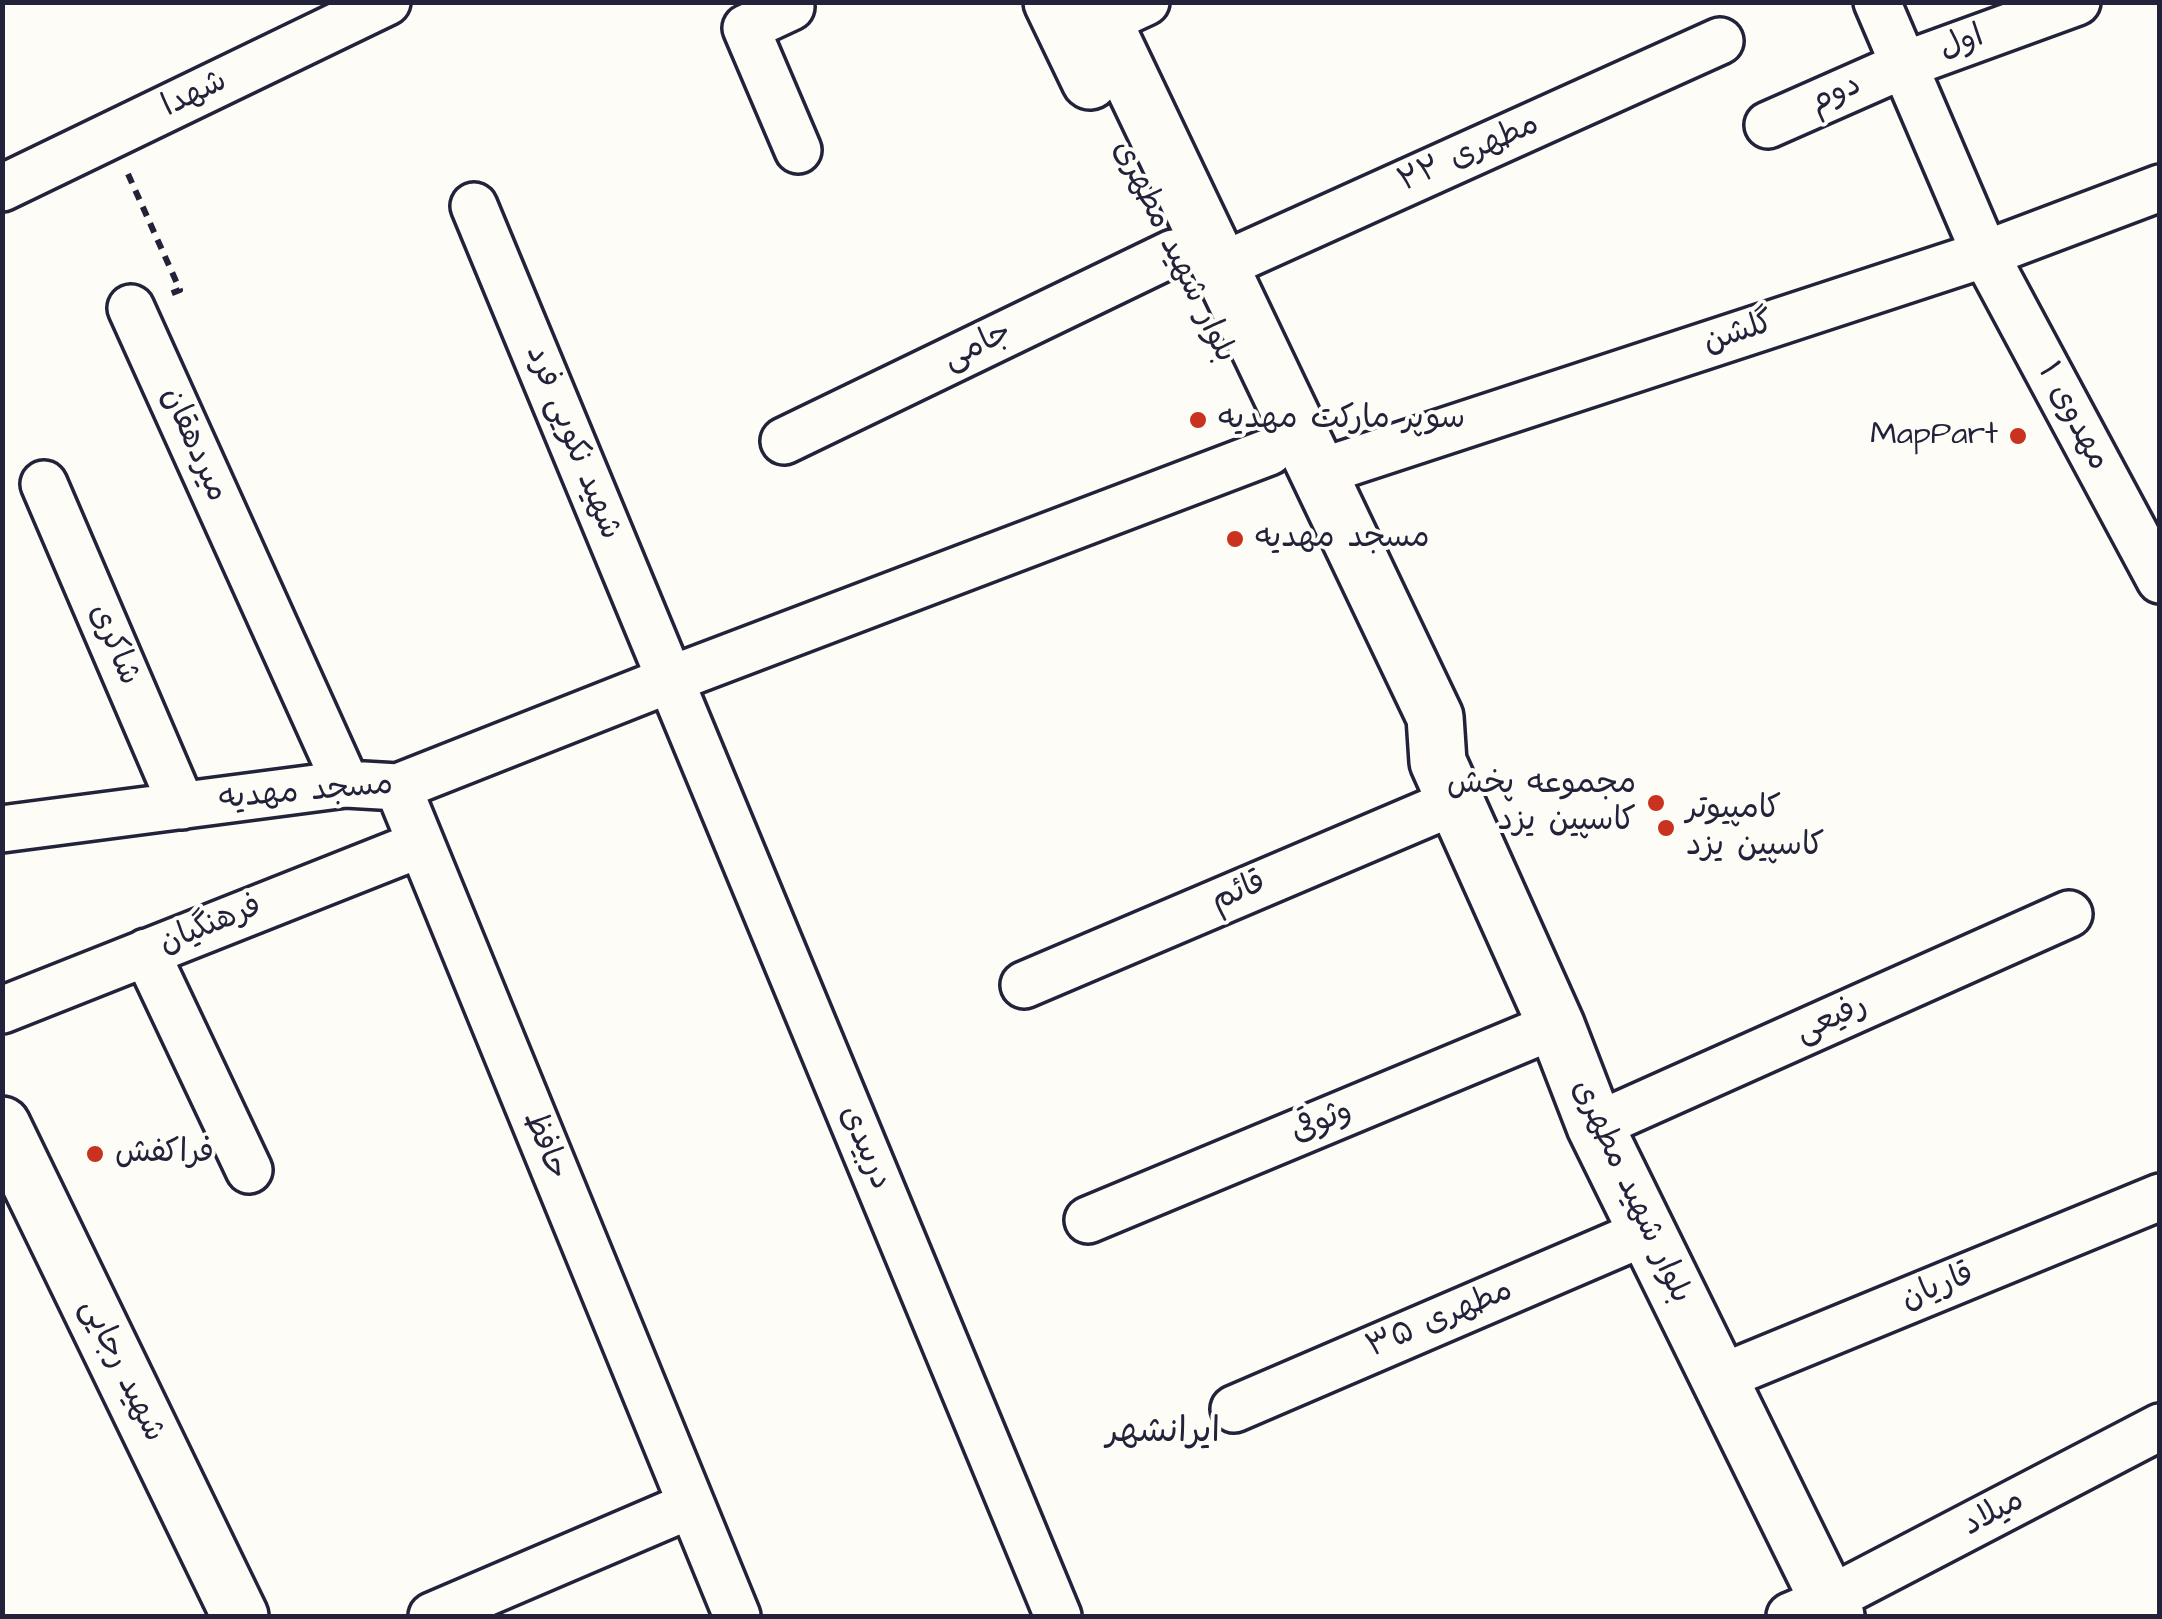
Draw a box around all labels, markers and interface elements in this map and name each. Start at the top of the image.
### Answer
street label: اول [1935,18,1989,70]
street label: شهدا [156,63,234,127]
street label: دوم [1804,67,1868,123]
street label: مطهری ۲۲ [1393,106,1545,202]
street label: بلوار شهید مطهری [1103,135,1243,369]
street label: گلشن [1699,305,1779,363]
street label: جامی [937,314,1019,380]
street label: شهید نکویی فرد [516,340,628,546]
street label: مهدوی ۱ [2028,356,2116,478]
street label: میردهقان [151,382,235,508]
place label: سوپر مارکت مهدیه [1218,401,1465,439]
marker: سوپر مارکت مهدیه [1187,409,1209,431]
place label: MapPart [1870,417,1998,455]
marker: MapPart [2007,425,2029,447]
place label: مسجد مهدیه [1255,520,1430,558]
marker: مسجد مهدیه [1224,528,1246,550]
street label: شاکری [79,598,147,692]
street label: مسجد مهدیه [217,766,395,820]
place label: مجموعه پخش کاسپین یزد [1447,766,1636,841]
place label: کامپیوتر کاسپین یزد [1686,791,1825,866]
marker: مجموعه پخش کاسپین یزد [1645,792,1667,814]
marker: کامپیوتر کاسپین یزد [1655,817,1677,839]
street label: قائم [1206,864,1272,922]
street label: فرهنگیان [154,888,268,964]
street label: رفیعی [1790,987,1874,1053]
street label: بلوار شهید مطهری [1561,1074,1699,1310]
street label: وثوقی [1286,1093,1358,1153]
street label: دربیدی [829,1100,899,1196]
street label: حافظ [513,1106,575,1186]
place label: فراکفش [115,1135,214,1173]
marker: فراکفش [84,1143,106,1165]
street label: قاریان [1896,1256,1980,1320]
street label: مطهری ۳۵ [1361,1272,1519,1368]
street label: شهید رجایی [70,1293,172,1449]
district label: ایرانشهر [1106,1413,1220,1455]
street label: میلاد [1957,1482,2031,1546]

